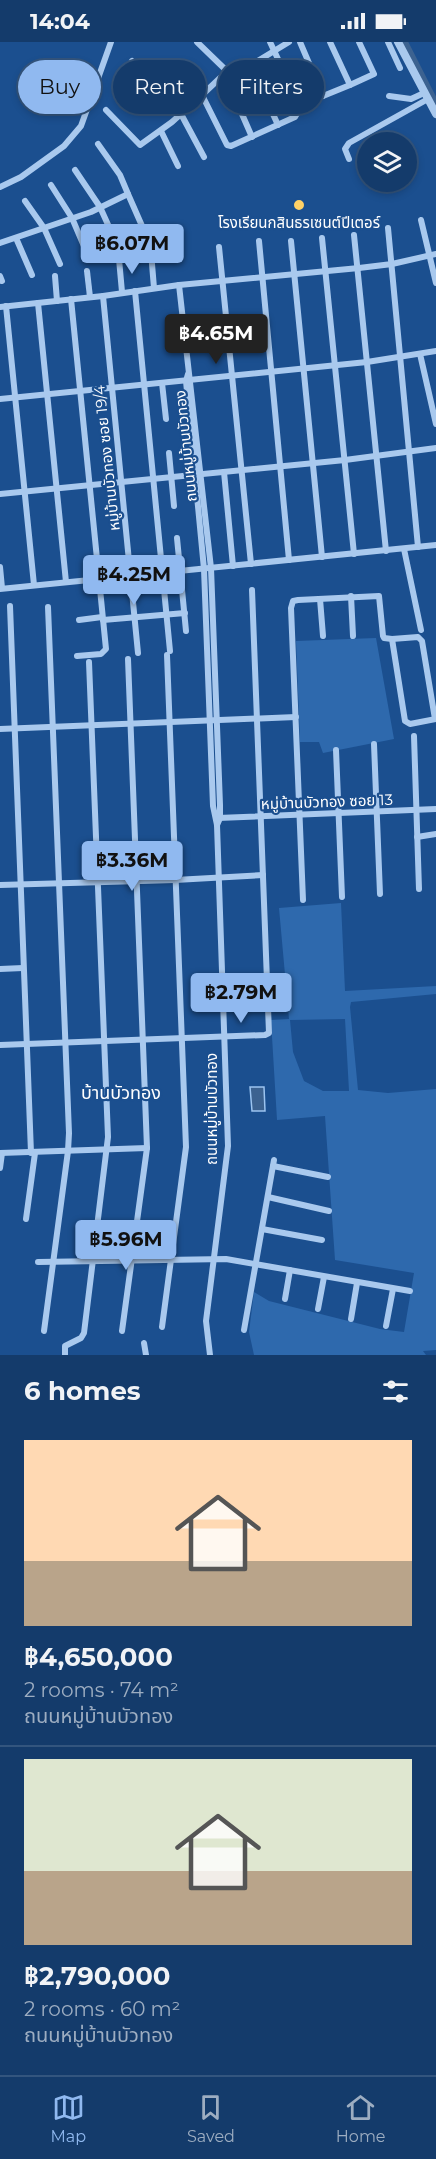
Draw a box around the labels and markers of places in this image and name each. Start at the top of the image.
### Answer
marker: โรงเรียนกสินธรเซนต์ปีเตอร์ [292,198,306,212]
place label: โรงเรียนกสินธรเซนต์ปีเตอร์ [218,213,381,232]
pin: ฿6.07M [83,224,181,275]
pin: ฿4.65M [167,314,265,365]
pin: ฿4.25M [85,555,183,606]
pin: ฿3.36M [83,841,181,892]
pin: ฿2.79M [192,973,290,1024]
pin: ฿5.96M [77,1220,175,1271]

